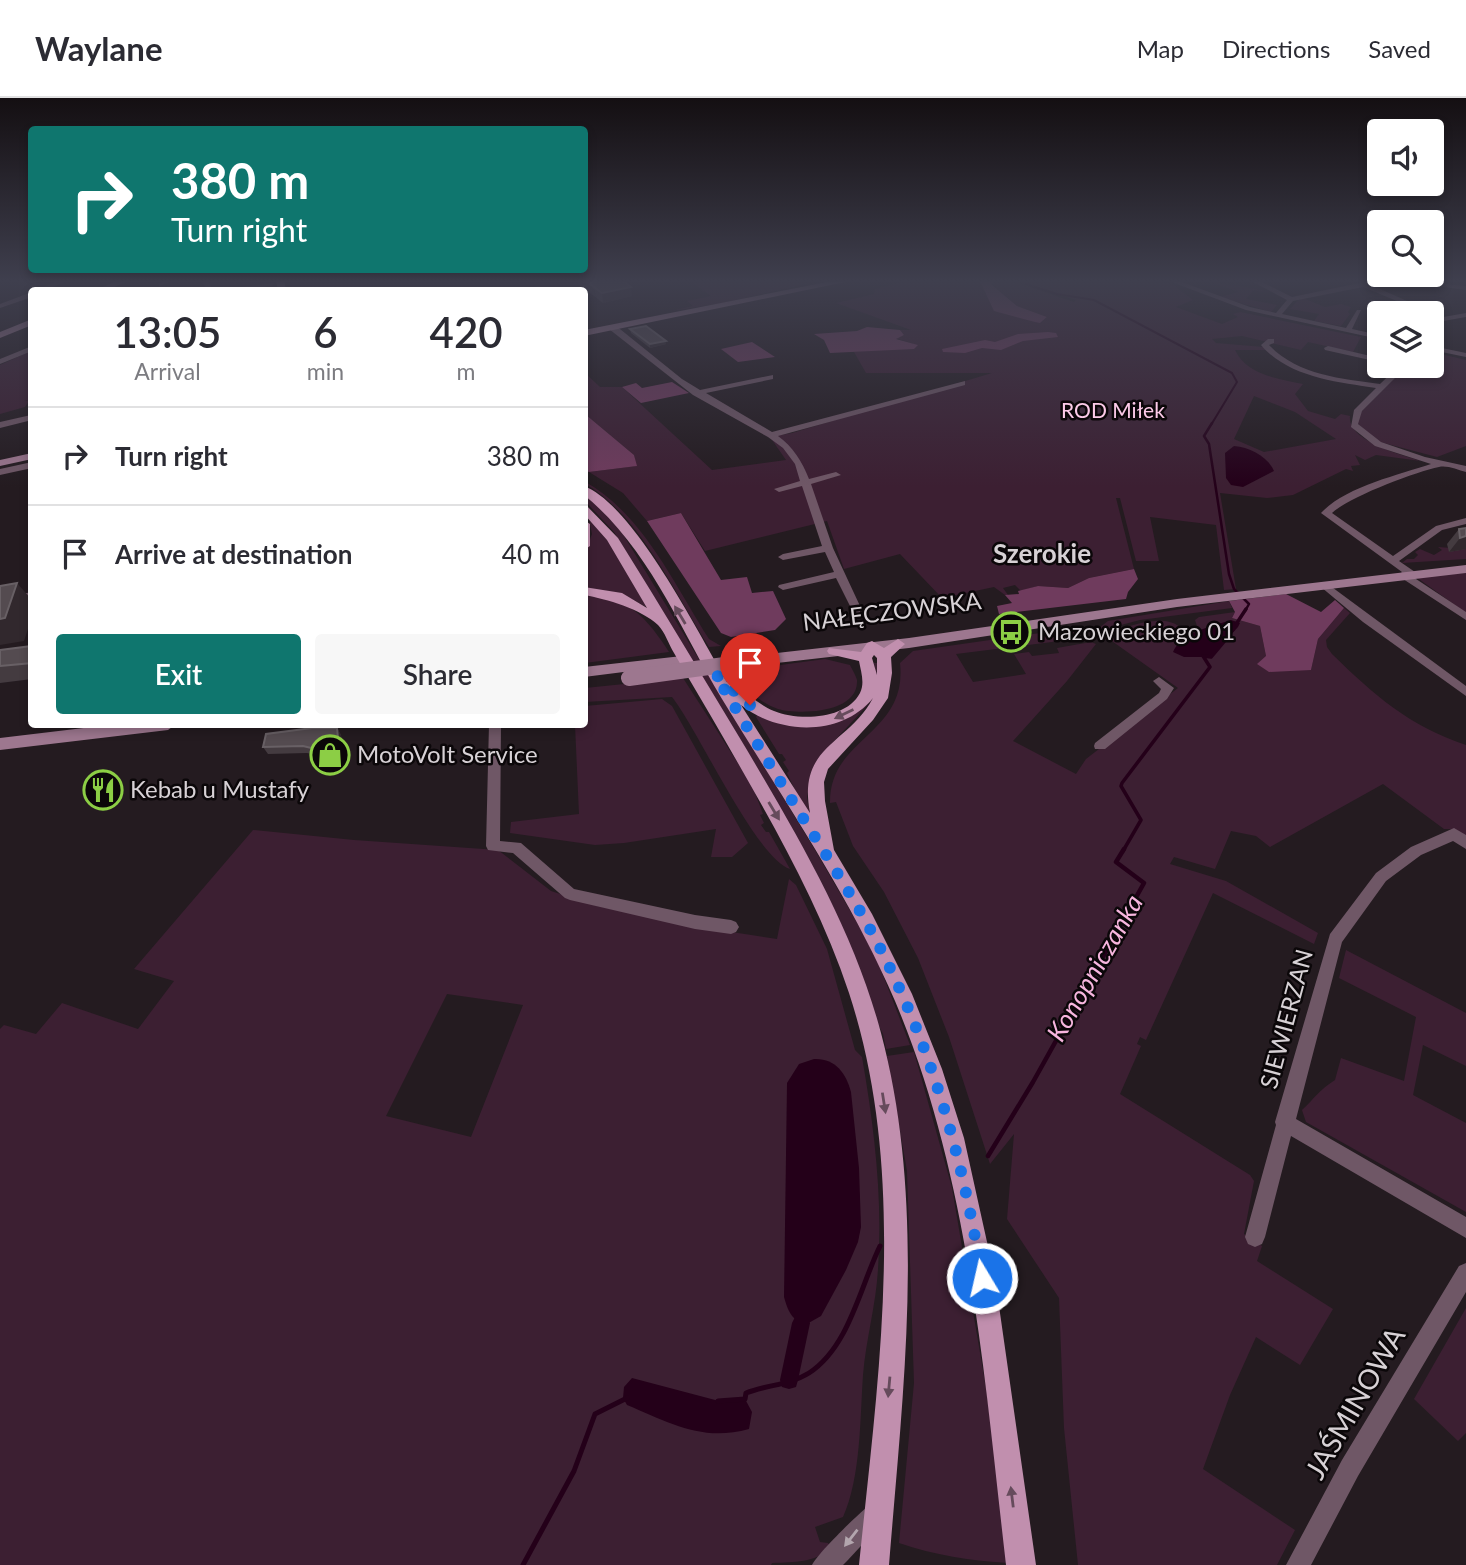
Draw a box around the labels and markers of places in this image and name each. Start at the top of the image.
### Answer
bus stop icon: Mazowieckiego 01 [990,611,1032,653]
place label: Mazowieckiego 01 [1038,616,1235,645]
pin [720,633,780,705]
shop icon: MotoVolt Service [309,734,351,776]
place label: MotoVolt Service [357,739,538,768]
restaurant icon: Kebab u Mustafy [82,769,124,811]
place label: Kebab u Mustafy [130,774,310,803]

